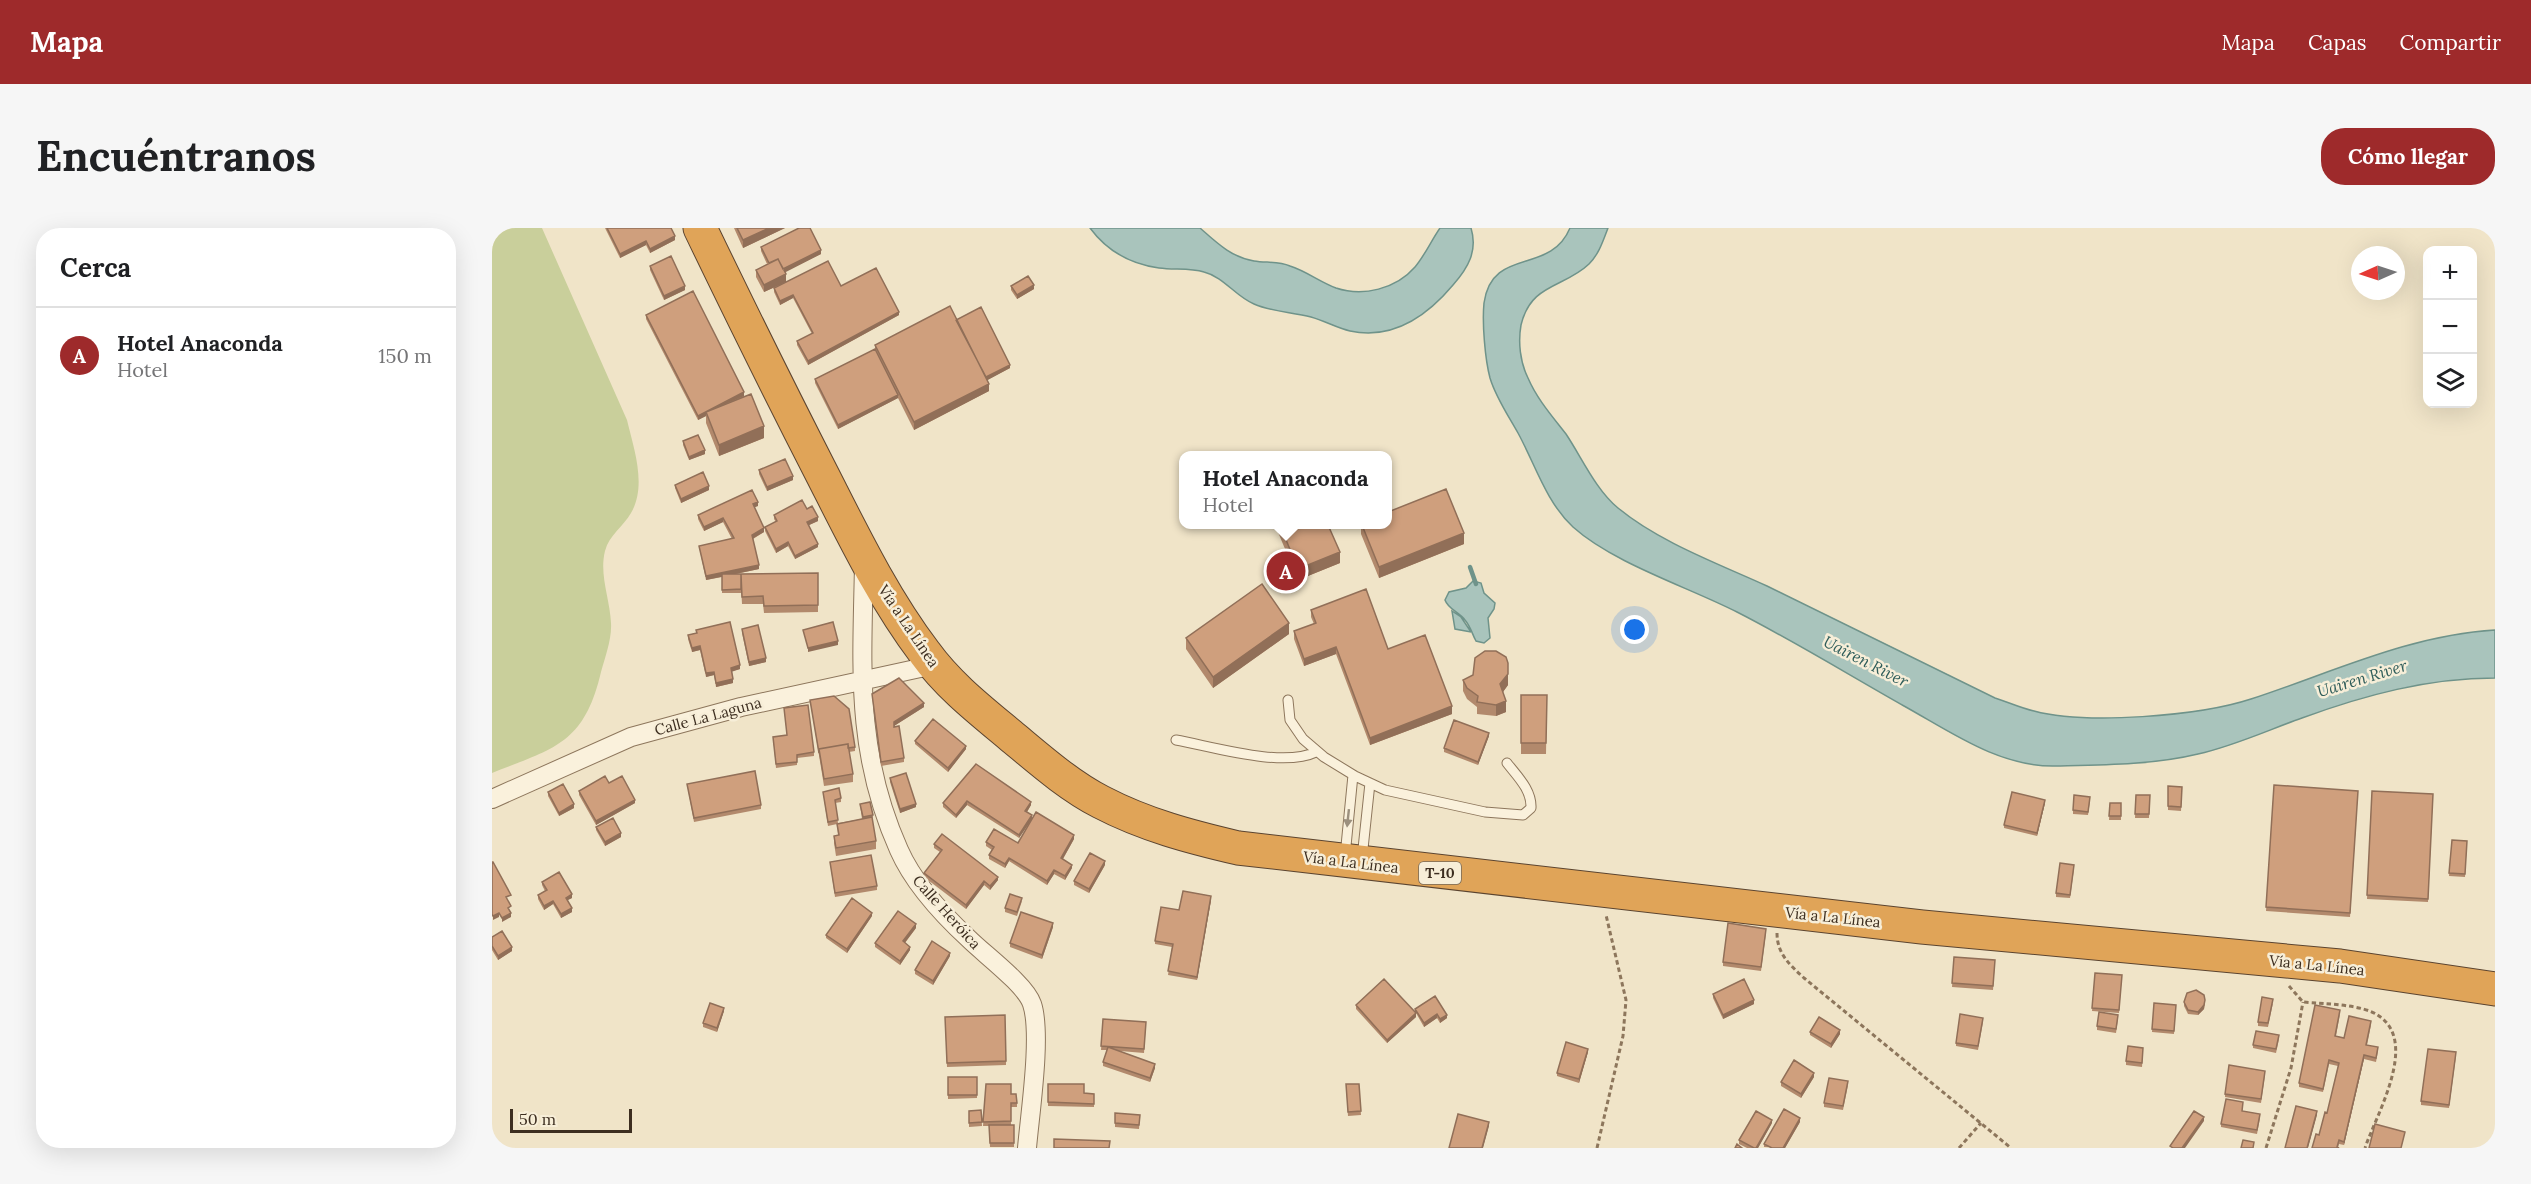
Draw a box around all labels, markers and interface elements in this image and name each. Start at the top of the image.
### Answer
text: Mapa [30,24,103,60]
text: Mapa [2221,29,2275,56]
text: Capas [2308,29,2367,56]
text: Compartir [2400,29,2501,56]
button: Cómo llegar [2321,128,2495,185]
text: Encuéntranos [36,129,316,183]
north arrow [2351,246,2405,300]
map controls [2423,246,2477,408]
button: + [2423,246,2477,300]
text: Cerca [60,251,131,284]
button: − [2423,300,2477,354]
text: Hotel Anaconda [117,329,283,357]
text: A [73,343,86,368]
text: 150 m [378,343,432,368]
button: layers [2423,354,2477,408]
text: Hotel [117,357,168,382]
popup [1179,451,1392,529]
text: Hotel Anaconda [1203,464,1368,492]
text: Hotel [1203,492,1253,517]
pin: A [1266,548,1306,594]
street label: Vía a La Línea [874,580,944,671]
your location [1620,615,1649,644]
water label: Uairen River [1820,631,1913,691]
water label: Uairen River [2315,655,2410,701]
street label: Calle La Laguna [652,693,764,739]
one-way arrow [1343,809,1353,828]
street label: Vía a La Línea [1301,847,1400,877]
road number: T-10 [1419,862,1461,884]
street label: Calle Heróica [909,871,985,953]
street label: Vía a La Línea [1783,902,1882,931]
street label: Vía a La Línea [2267,950,2366,979]
scale bar [510,1106,632,1134]
text: 50 m [519,1109,556,1129]

